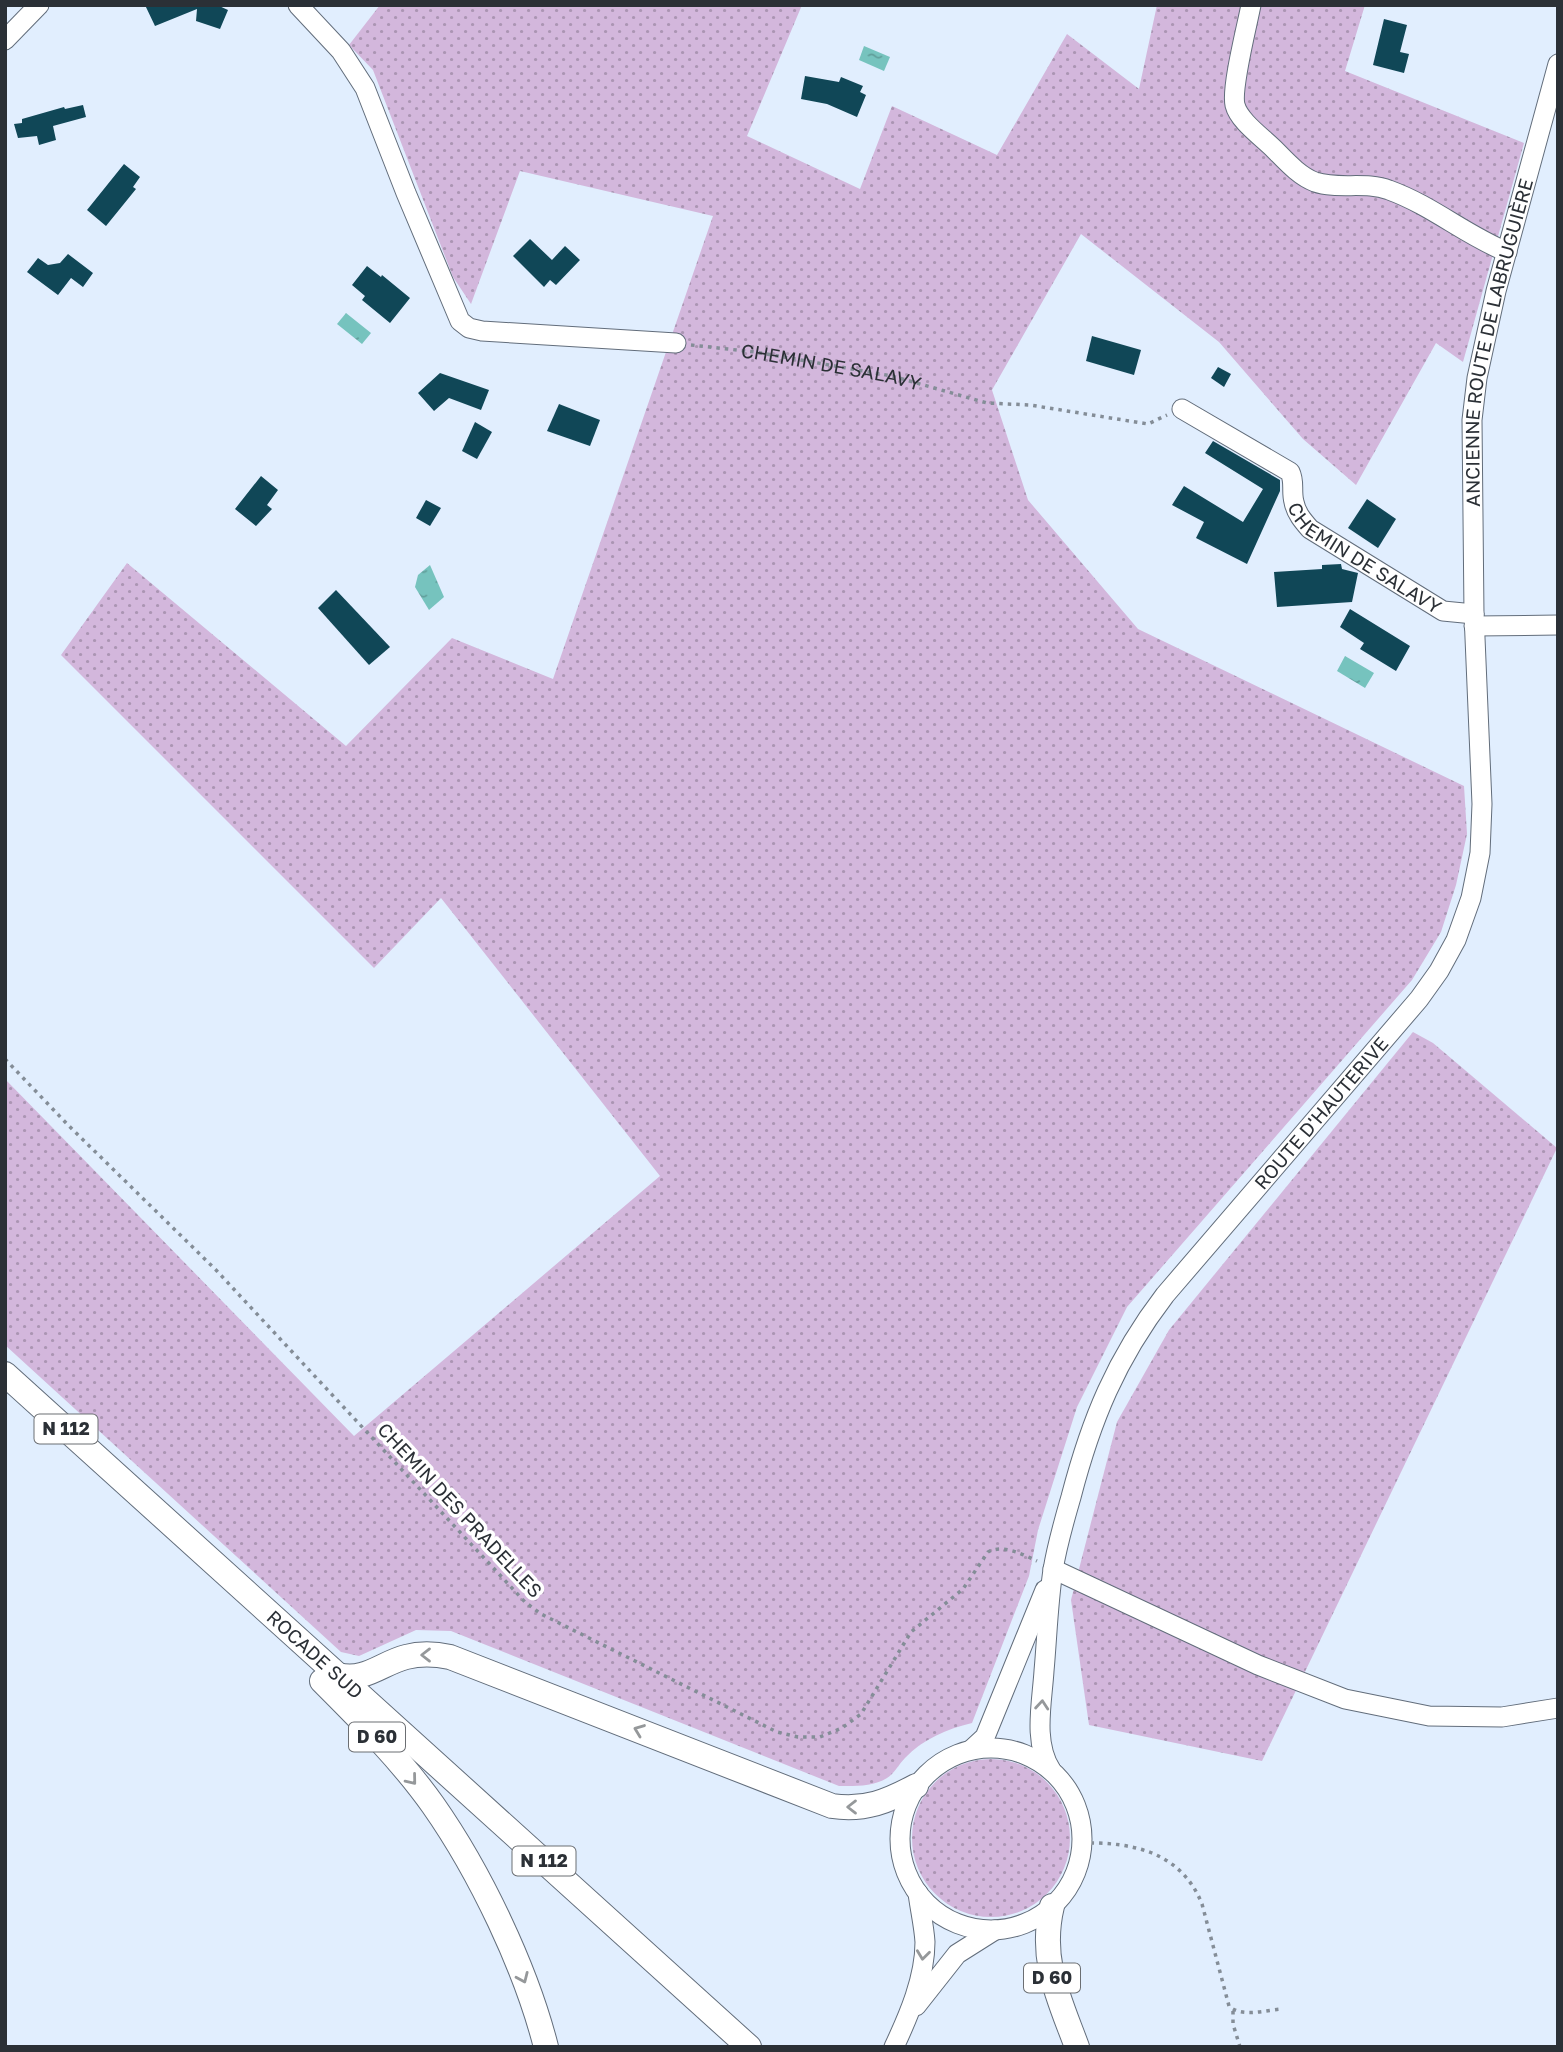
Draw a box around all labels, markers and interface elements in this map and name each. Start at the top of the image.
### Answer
street label: ANCIENNE ROUTE DE LABRUGUIÈRE [1460,176,1537,507]
street label: CHEMIN DE SALAVY [740,339,924,395]
street label: CHEMIN DE SALAVY [1284,499,1446,618]
street label: ROUTE D'HAUTERIVE [1249,1032,1393,1194]
road number: N 112 [34,1414,98,1444]
street label: CHEMIN DES PRADELLES [373,1417,547,1602]
street label: ROCADE SUD [263,1605,368,1703]
one-way arrow [420,1647,431,1663]
one-way arrow [1034,1699,1049,1710]
road number: D 60 [349,1722,405,1752]
one-way arrow [634,1725,646,1739]
one-way arrow [404,1772,417,1784]
one-way arrow [846,1799,857,1815]
road number: N 112 [512,1846,576,1875]
one-way arrow [916,1949,931,1961]
road number: D 60 [1024,1964,1080,1992]
one-way arrow [515,1970,529,1983]

